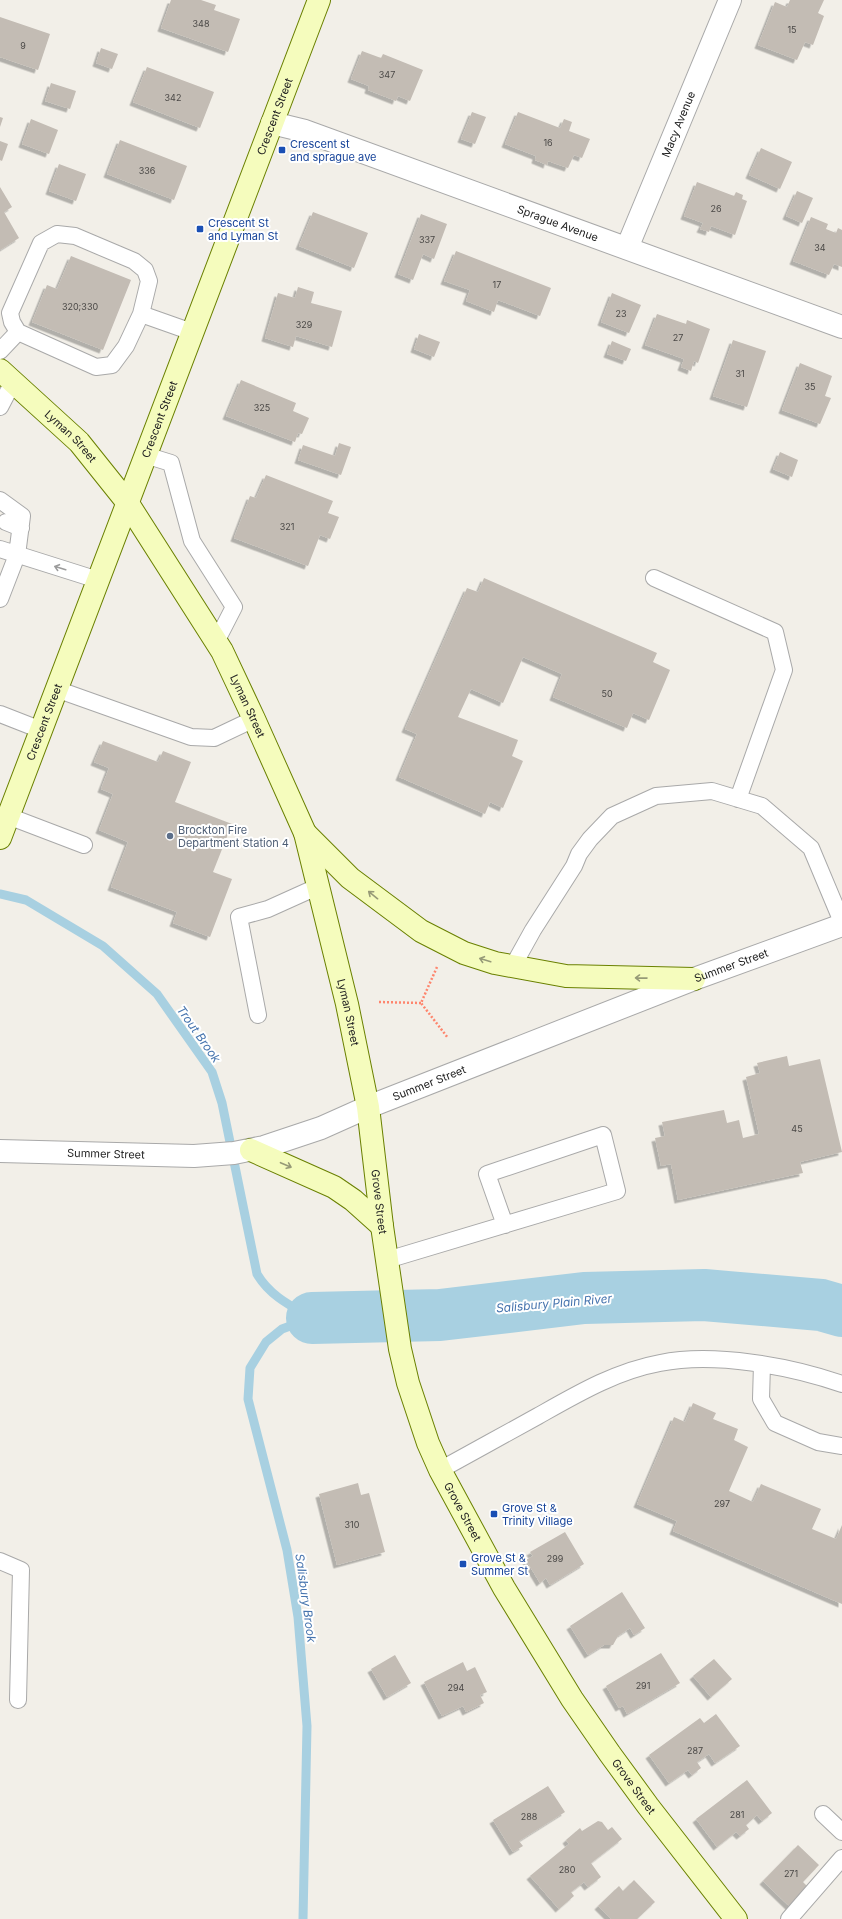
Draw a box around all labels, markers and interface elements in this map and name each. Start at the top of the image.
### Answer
house number: 348 [193,18,210,29]
house number: 15 [787,24,797,35]
house number: 9 [20,40,26,51]
house number: 347 [379,69,395,80]
street label: Crescent Street [254,76,296,157]
street label: Macy Avenue [658,89,698,159]
house number: 342 [165,92,181,103]
place label: Crescent st and sprague ave [290,137,377,164]
house number: 16 [543,137,553,148]
marker: Crescent st and sprague ave [277,145,287,155]
house number: 336 [139,165,156,176]
street label: Sprague Avenue [515,202,600,244]
house number: 26 [710,203,722,214]
place label: Crescent St and Lyman St [208,216,279,243]
marker: Crescent St and Lyman St [195,224,205,234]
house number: 337 [419,234,435,245]
house number: 34 [814,242,826,253]
house number: 17 [493,279,501,290]
house number: 320;330 [62,301,98,312]
house number: 23 [615,308,627,319]
house number: 329 [296,319,313,330]
house number: 27 [673,332,683,343]
house number: 31 [735,368,745,379]
street label: Crescent Street [138,378,181,460]
house number: 35 [804,381,816,392]
house number: 325 [254,402,270,413]
street label: Lyman Street [42,407,100,466]
house number: 321 [280,521,294,532]
one-way arrow [54,564,67,571]
street label: Lyman Street [227,672,269,740]
street label: Crescent Street [23,681,65,763]
house number: 50 [601,688,613,699]
place label: Brockton Fire Department Station 4 [178,823,289,850]
marker: Brockton Fire Department Station 4 [165,831,175,841]
one-way arrow [368,891,378,900]
street label: Summer Street [692,945,770,985]
one-way arrow [478,956,491,963]
one-way arrow [635,974,648,982]
street label: Lyman Street [334,977,362,1047]
water label: Trout Brook [174,1003,224,1066]
street label: Summer Street [390,1062,468,1104]
house number: 45 [791,1123,803,1134]
street label: Summer Street [67,1146,145,1162]
one-way arrow [280,1162,292,1170]
street label: Grove Street [368,1168,390,1235]
water label: Salisbury Plain River [495,1290,613,1316]
street label: Grove Street [441,1480,485,1544]
house number: 297 [714,1498,730,1509]
place label: Grove St & Trinity Village [502,1501,573,1528]
marker: Grove St & Trinity Village [489,1509,499,1519]
house number: 310 [345,1519,360,1530]
place label: Grove St & Summer St [471,1551,529,1578]
water label: Salisbury Brook [292,1553,320,1644]
house number: 299 [547,1553,564,1564]
marker: Grove St & Summer St [458,1559,468,1569]
house number: 291 [636,1680,650,1691]
house number: 294 [448,1682,465,1693]
house number: 287 [687,1745,703,1756]
street label: Grove Street [609,1756,659,1817]
house number: 281 [730,1809,744,1820]
house number: 288 [521,1811,538,1822]
house number: 280 [559,1864,576,1875]
house number: 271 [784,1868,798,1879]

